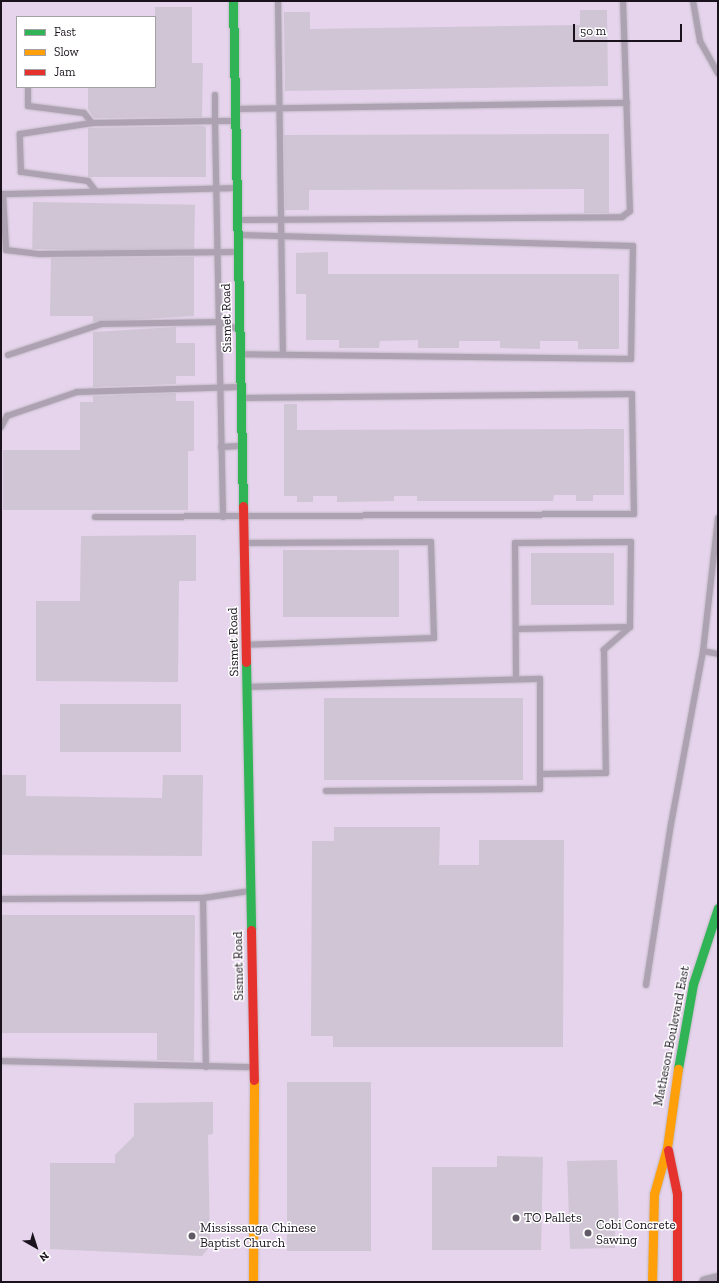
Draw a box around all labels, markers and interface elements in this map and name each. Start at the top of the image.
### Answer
legend [16,16,156,88]
scale bar [575,16,684,42]
text: 50 m [580,24,606,38]
text: Fast [54,25,76,39]
text: Slow [54,45,79,59]
text: Jam [54,65,75,79]
street label: Sismet Road [219,283,235,353]
street label: Sismet Road [226,607,242,677]
street label: Sismet Road [231,931,247,1001]
street label: Matheson Boulevard East [651,965,693,1107]
place label: TO Pallets [524,1210,582,1226]
marker: TO Pallets [511,1213,521,1223]
place label: Cobi Concrete Sawing [596,1218,676,1249]
place label: Mississauga Chinese Baptist Church [200,1221,316,1252]
north arrow [16,1227,56,1267]
marker: Cobi Concrete Sawing [583,1228,593,1238]
marker: Mississauga Chinese Baptist Church [187,1231,197,1241]
text: N [37,1249,51,1264]

